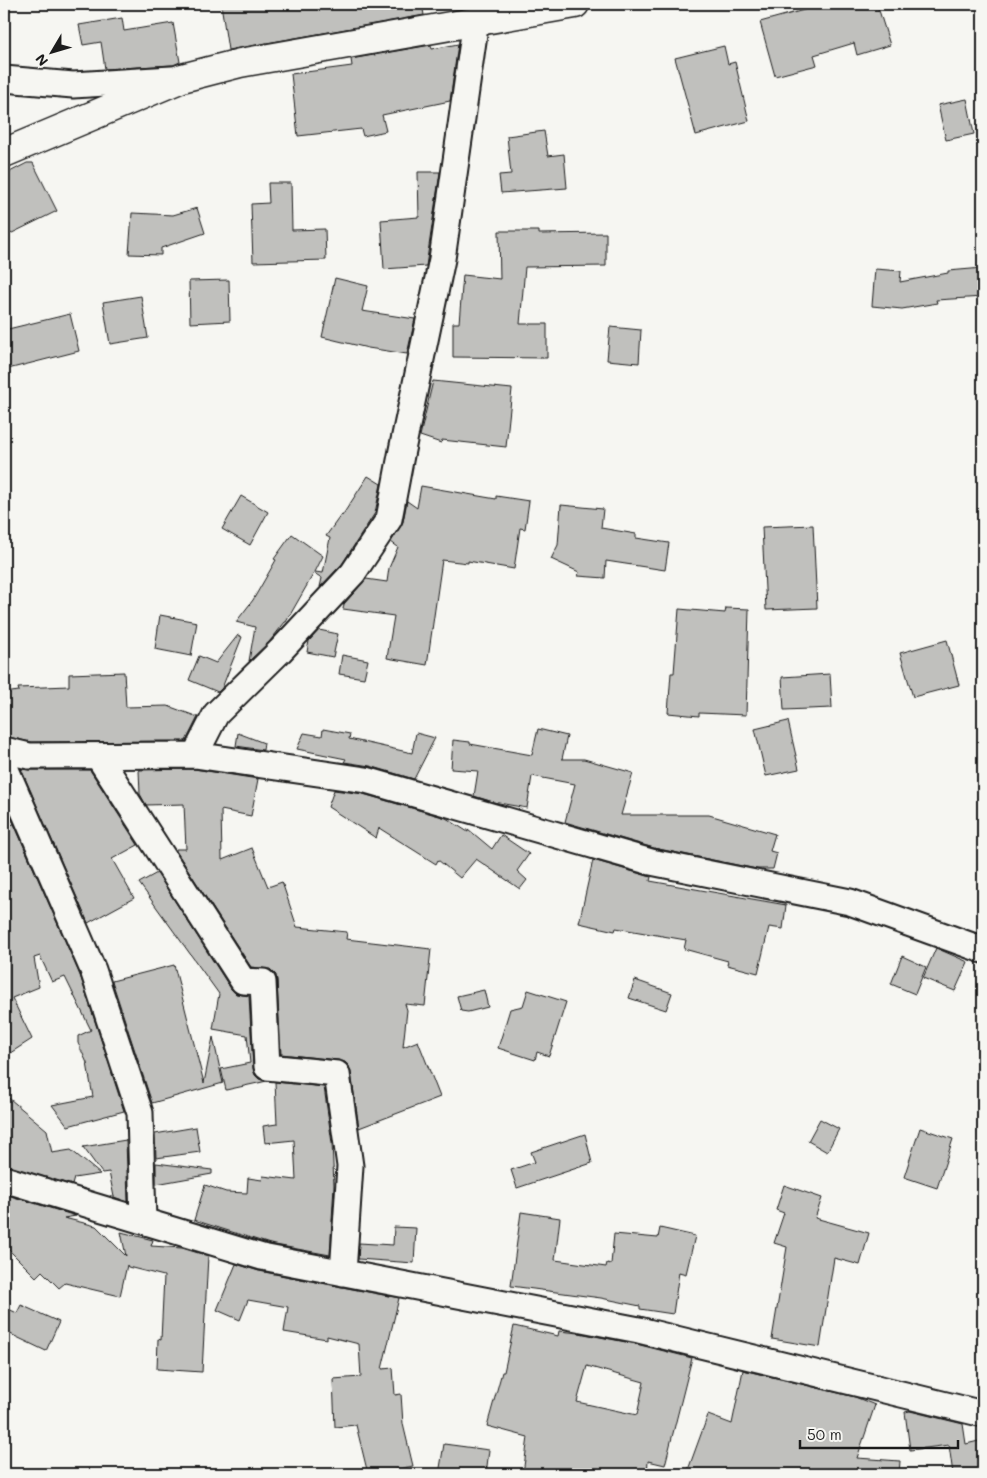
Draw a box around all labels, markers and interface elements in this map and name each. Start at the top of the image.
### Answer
north arrow [28,28,78,78]
text: N [31,50,52,70]
scale bar [800,1418,957,1450]
text: 50 m [807,1424,842,1444]

